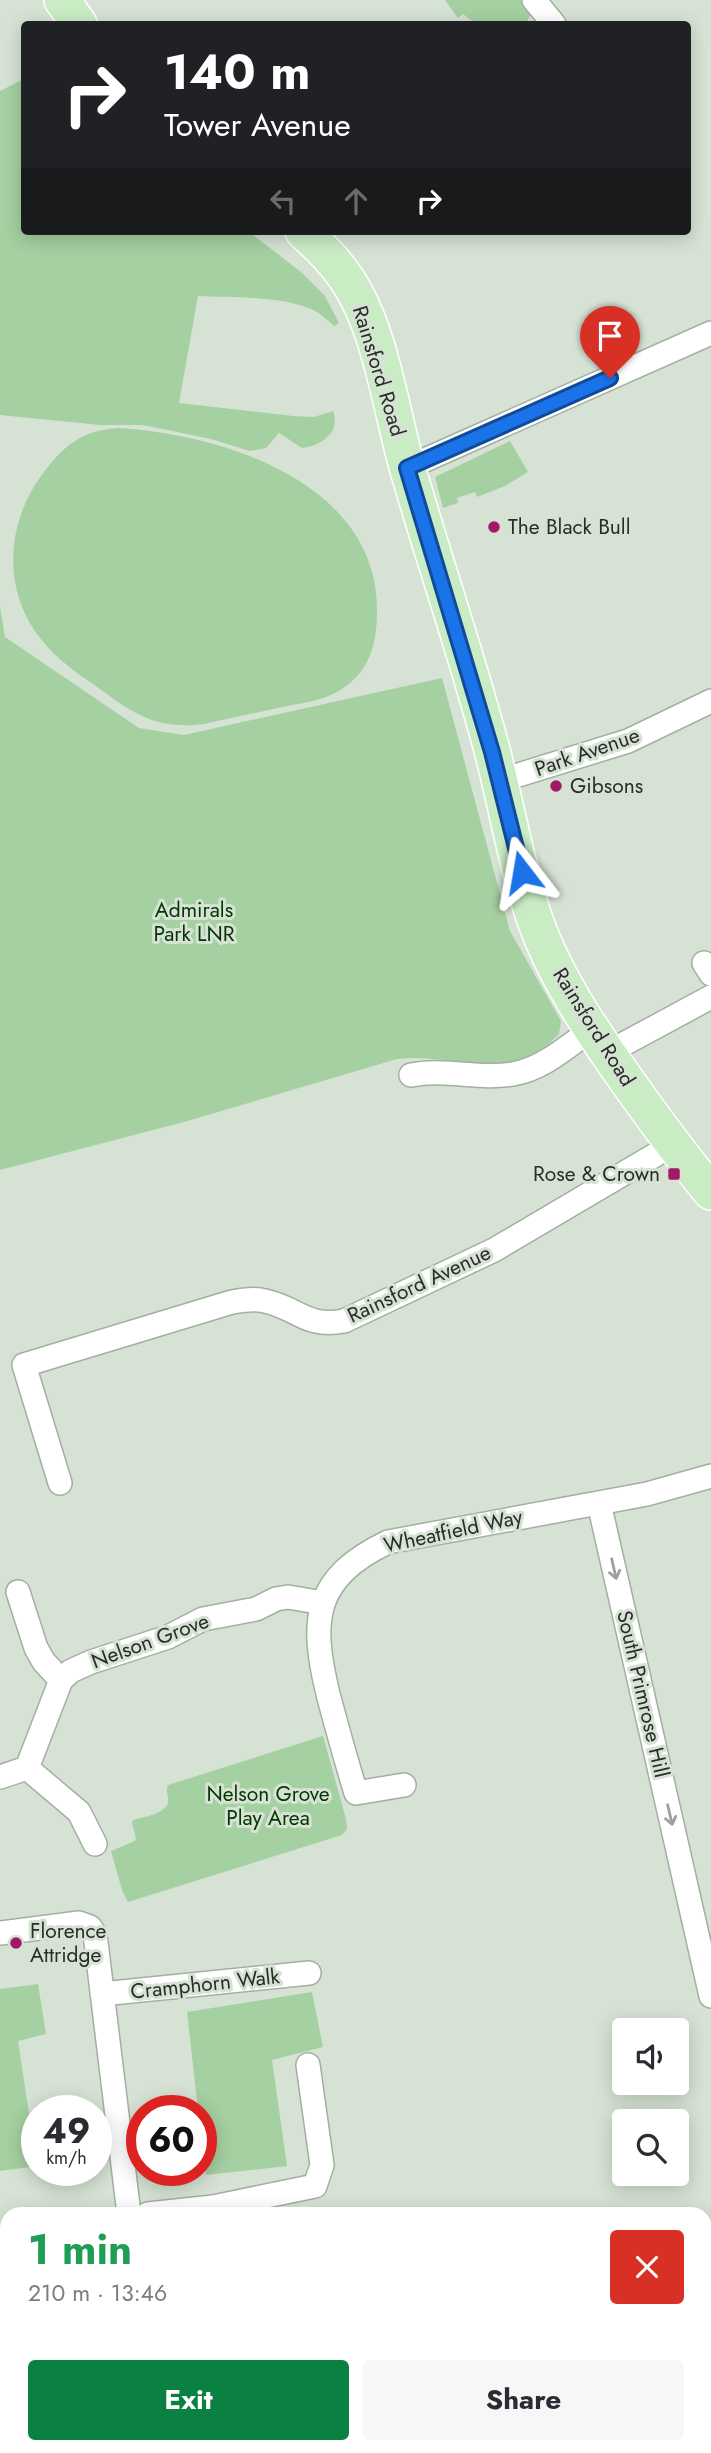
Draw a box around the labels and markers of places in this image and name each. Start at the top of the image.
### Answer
pin [580,306,640,378]
place label: The Black Bull [508,512,631,542]
marker: The Black Bull [486,519,502,535]
place label: Gibsons [570,771,643,801]
marker: Gibsons [548,778,564,794]
place label: Rose & Crown [533,1159,660,1189]
marker: Rose & Crown [666,1166,682,1182]
place label: Florence Attridge [30,1916,107,1970]
marker: Florence Attridge [8,1935,24,1951]

